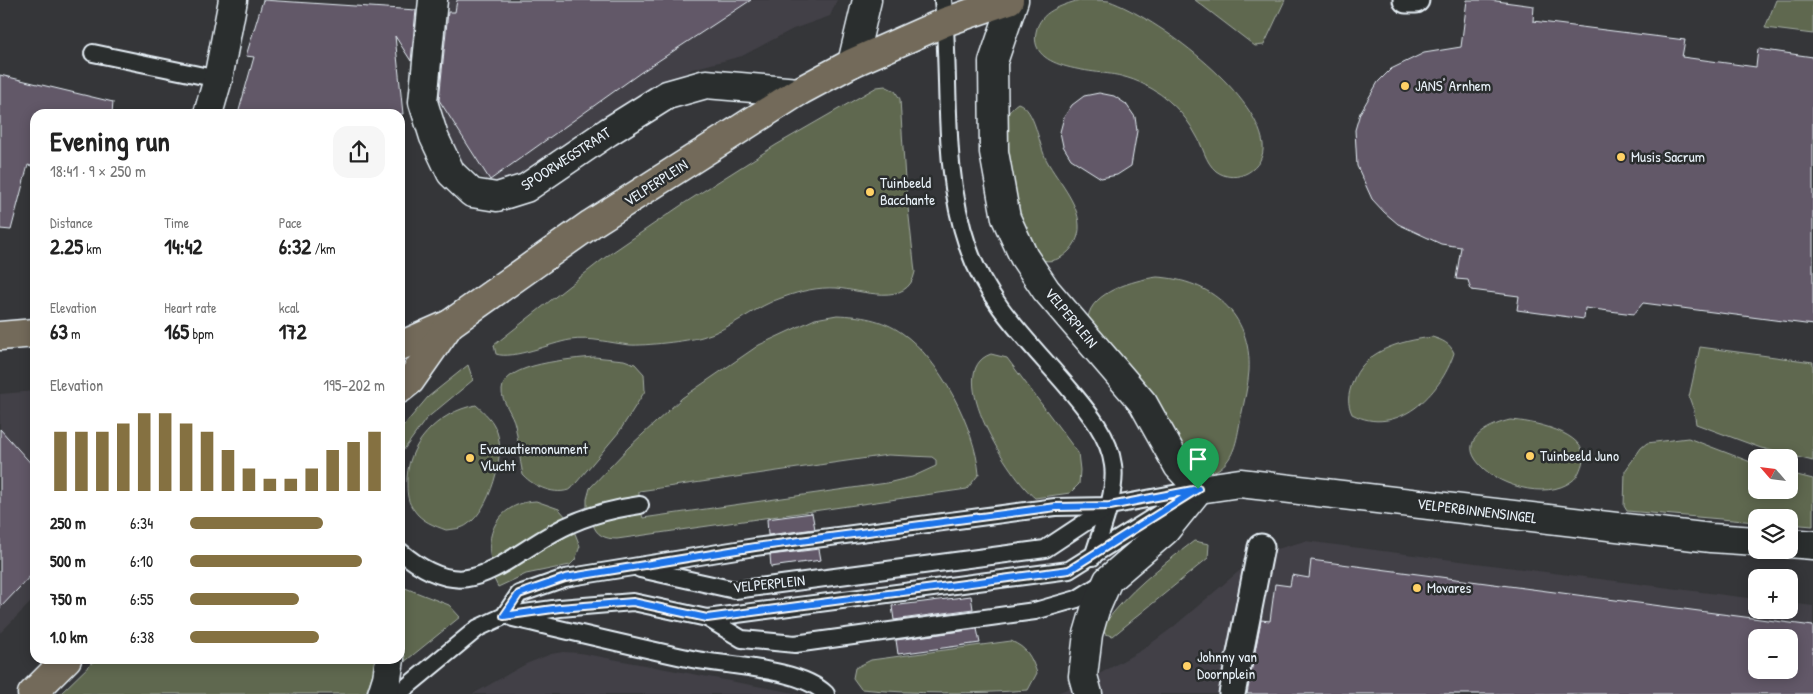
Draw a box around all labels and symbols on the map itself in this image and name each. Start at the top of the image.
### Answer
place label: JANS' Arnhem [1415,75,1491,96]
marker: JANS' Arnhem [1399,80,1411,92]
street label: SPOORWEGSTRAAT [517,121,615,195]
place label: Musis Sacrum [1631,146,1705,167]
marker: Musis Sacrum [1615,151,1627,163]
street label: VELPERPLEIN [620,154,692,211]
place label: Tuinbeeld Bacchante [880,172,935,210]
marker: Tuinbeeld Bacchante [864,186,876,198]
street label: VELPERPLEIN [1040,283,1103,352]
place label: Evacuatiemonument Vlucht [480,438,589,476]
pin [1177,438,1219,489]
place label: Tuinbeeld Juno [1540,445,1619,466]
north arrow [1748,449,1798,499]
marker: Tuinbeeld Juno [1524,450,1536,462]
marker: Evacuatiemonument Vlucht [464,452,476,464]
street label: VELPERBINNENSINGEL [1416,493,1539,528]
street label: VELPERPLEIN [732,569,806,598]
place label: Movares [1427,577,1472,598]
marker: Movares [1411,582,1423,594]
place label: Johnny van Doornplein [1197,646,1257,684]
marker: Johnny van Doornplein [1181,660,1193,672]

